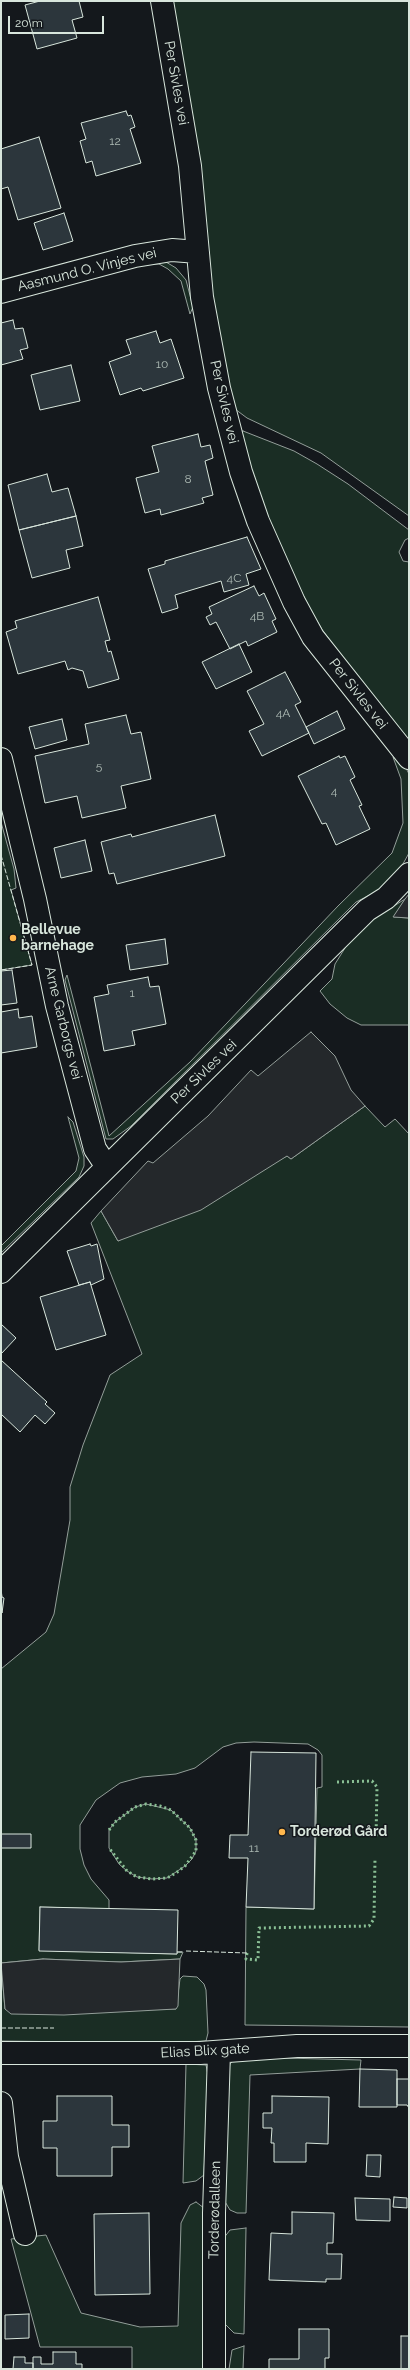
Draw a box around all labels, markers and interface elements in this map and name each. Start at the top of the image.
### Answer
scale bar [10,8,106,34]
text: 20 m [15,16,43,30]
street label: Per Sivles vei [160,40,192,126]
house number: 12 [109,134,121,148]
street label: Aasmund O. Vinjes vei [16,245,158,295]
house number: 10 [156,357,168,371]
street label: Per Sivles vei [206,359,242,445]
house number: 8 [184,472,192,486]
house number: 4C [227,571,241,585]
house number: 4B [250,609,264,623]
street label: Per Sivles vei [325,655,391,733]
house number: 4A [276,706,290,720]
house number: 5 [96,759,102,773]
house number: 4 [331,784,337,798]
place label: Bellevue barnehage [21,922,94,954]
marker: Bellevue barnehage [8,933,18,943]
street label: Arne Garborgs vei [41,965,85,1081]
house number: 1 [129,986,135,1000]
street label: Per Sivles vei [168,1036,240,1108]
place label: Torderød Gård [290,1824,387,1840]
marker: Torderød Gård [277,1827,287,1837]
house number: 11 [249,1841,259,1855]
street label: Elias Blix gate [160,2040,250,2062]
street label: Torderødalleen [206,2161,224,2259]

